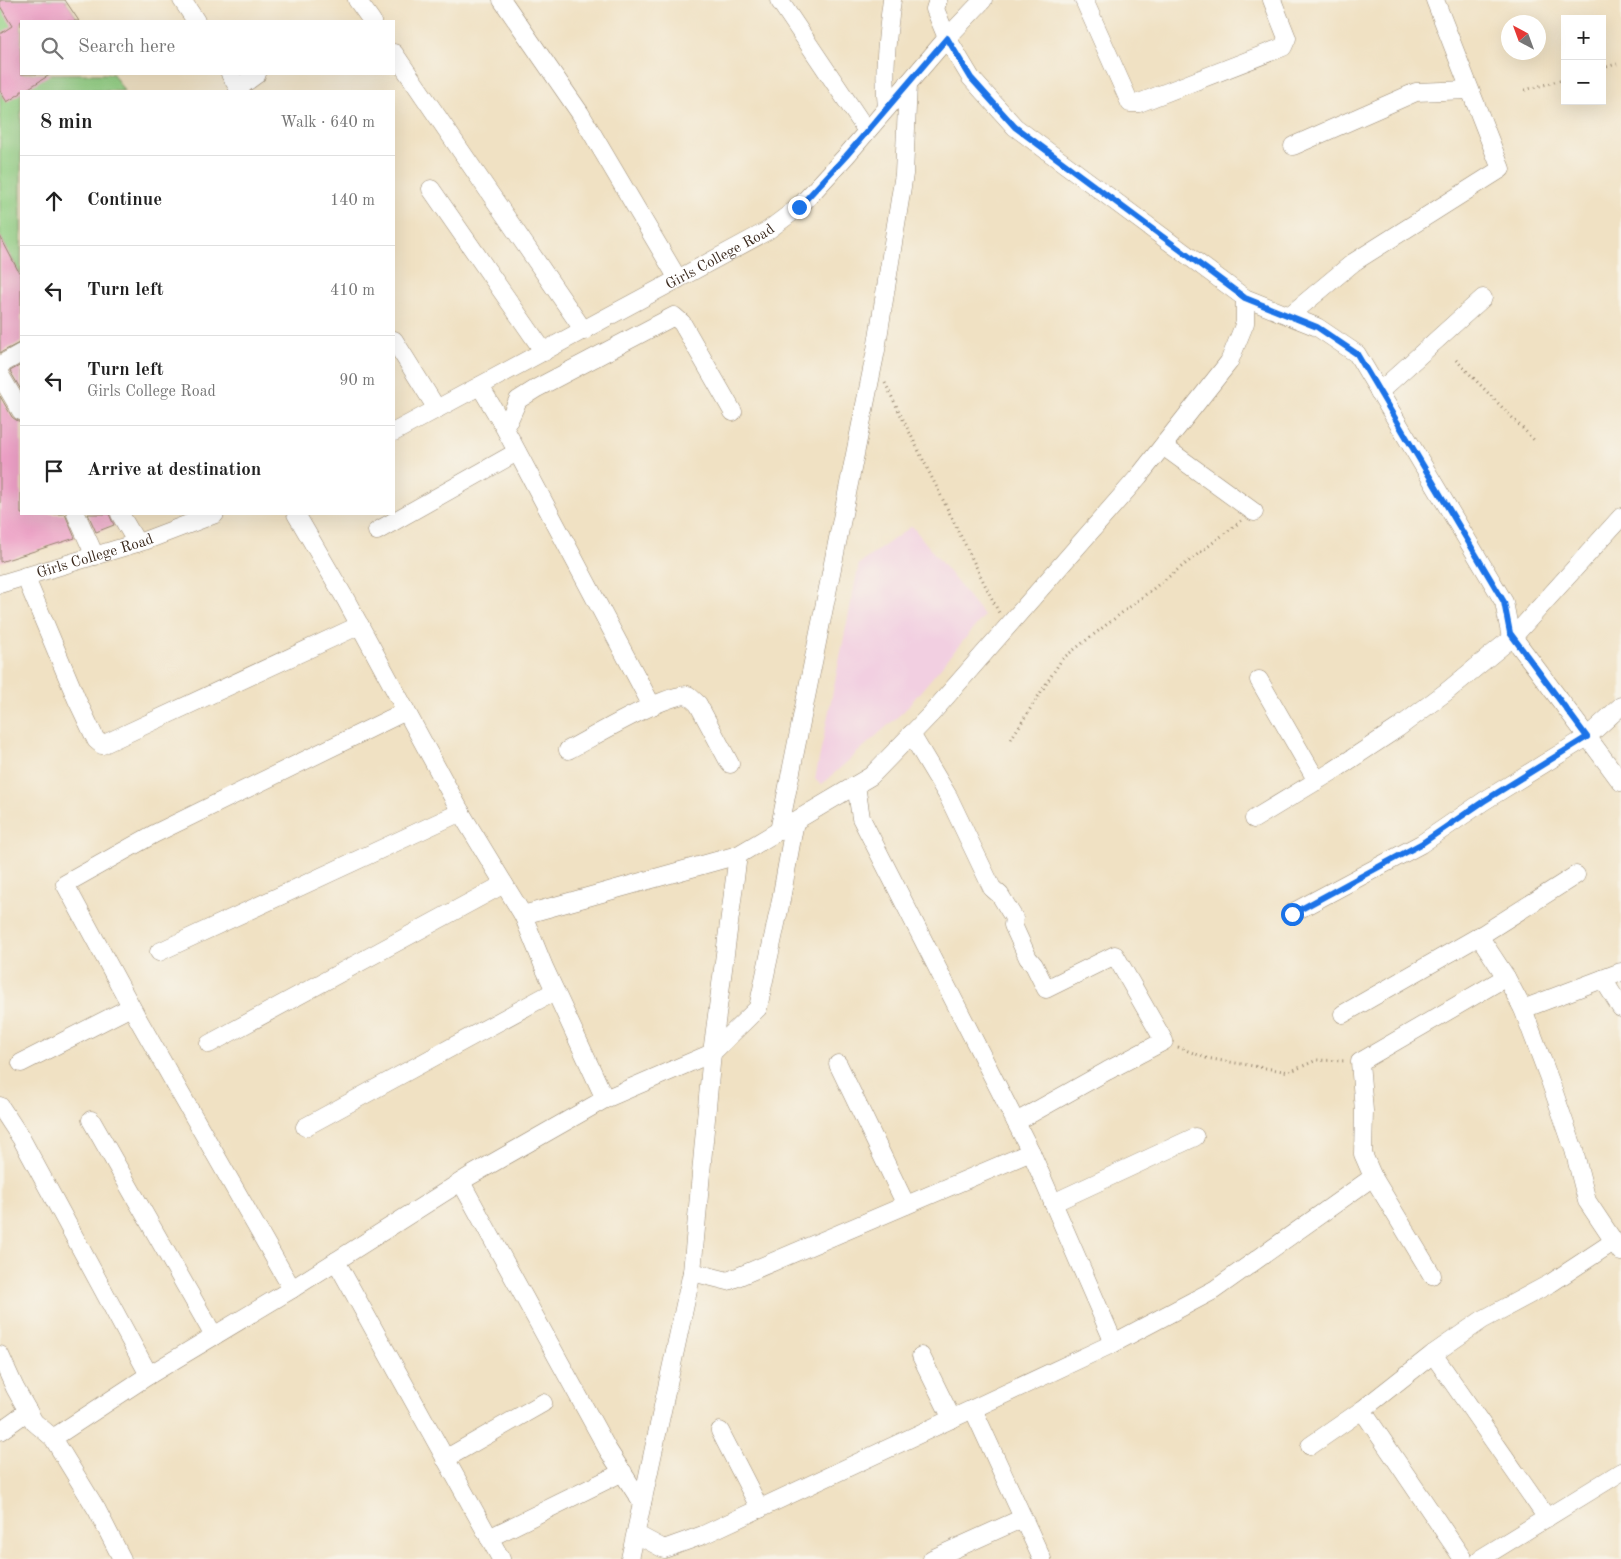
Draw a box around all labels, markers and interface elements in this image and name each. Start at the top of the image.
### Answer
north arrow [1501,15,1546,60]
map controls [1561,15,1606,105]
button: + [1561,15,1606,60]
search box [20,20,395,75]
icon: search [38,34,66,62]
text: Search here [78,38,175,57]
button: − [1561,60,1606,105]
text: 8 min [40,112,93,133]
text: Walk · 640 m [280,115,375,131]
icon: ahead [40,187,68,215]
text: Continue [87,191,162,210]
text: 140 m [330,193,375,209]
route end [788,196,811,219]
street label: Girls College Road [664,222,778,293]
icon: left [40,277,68,305]
text: Turn left [87,281,164,300]
text: 410 m [330,283,375,299]
text: Turn left [87,361,164,380]
icon: left [40,367,68,395]
text: 90 m [339,373,375,389]
text: Girls College Road [87,384,216,400]
icon: arrive [40,457,68,485]
text: Arrive at destination [87,461,261,480]
street label: Girls College Road [35,532,156,582]
route start [1281,903,1304,926]

